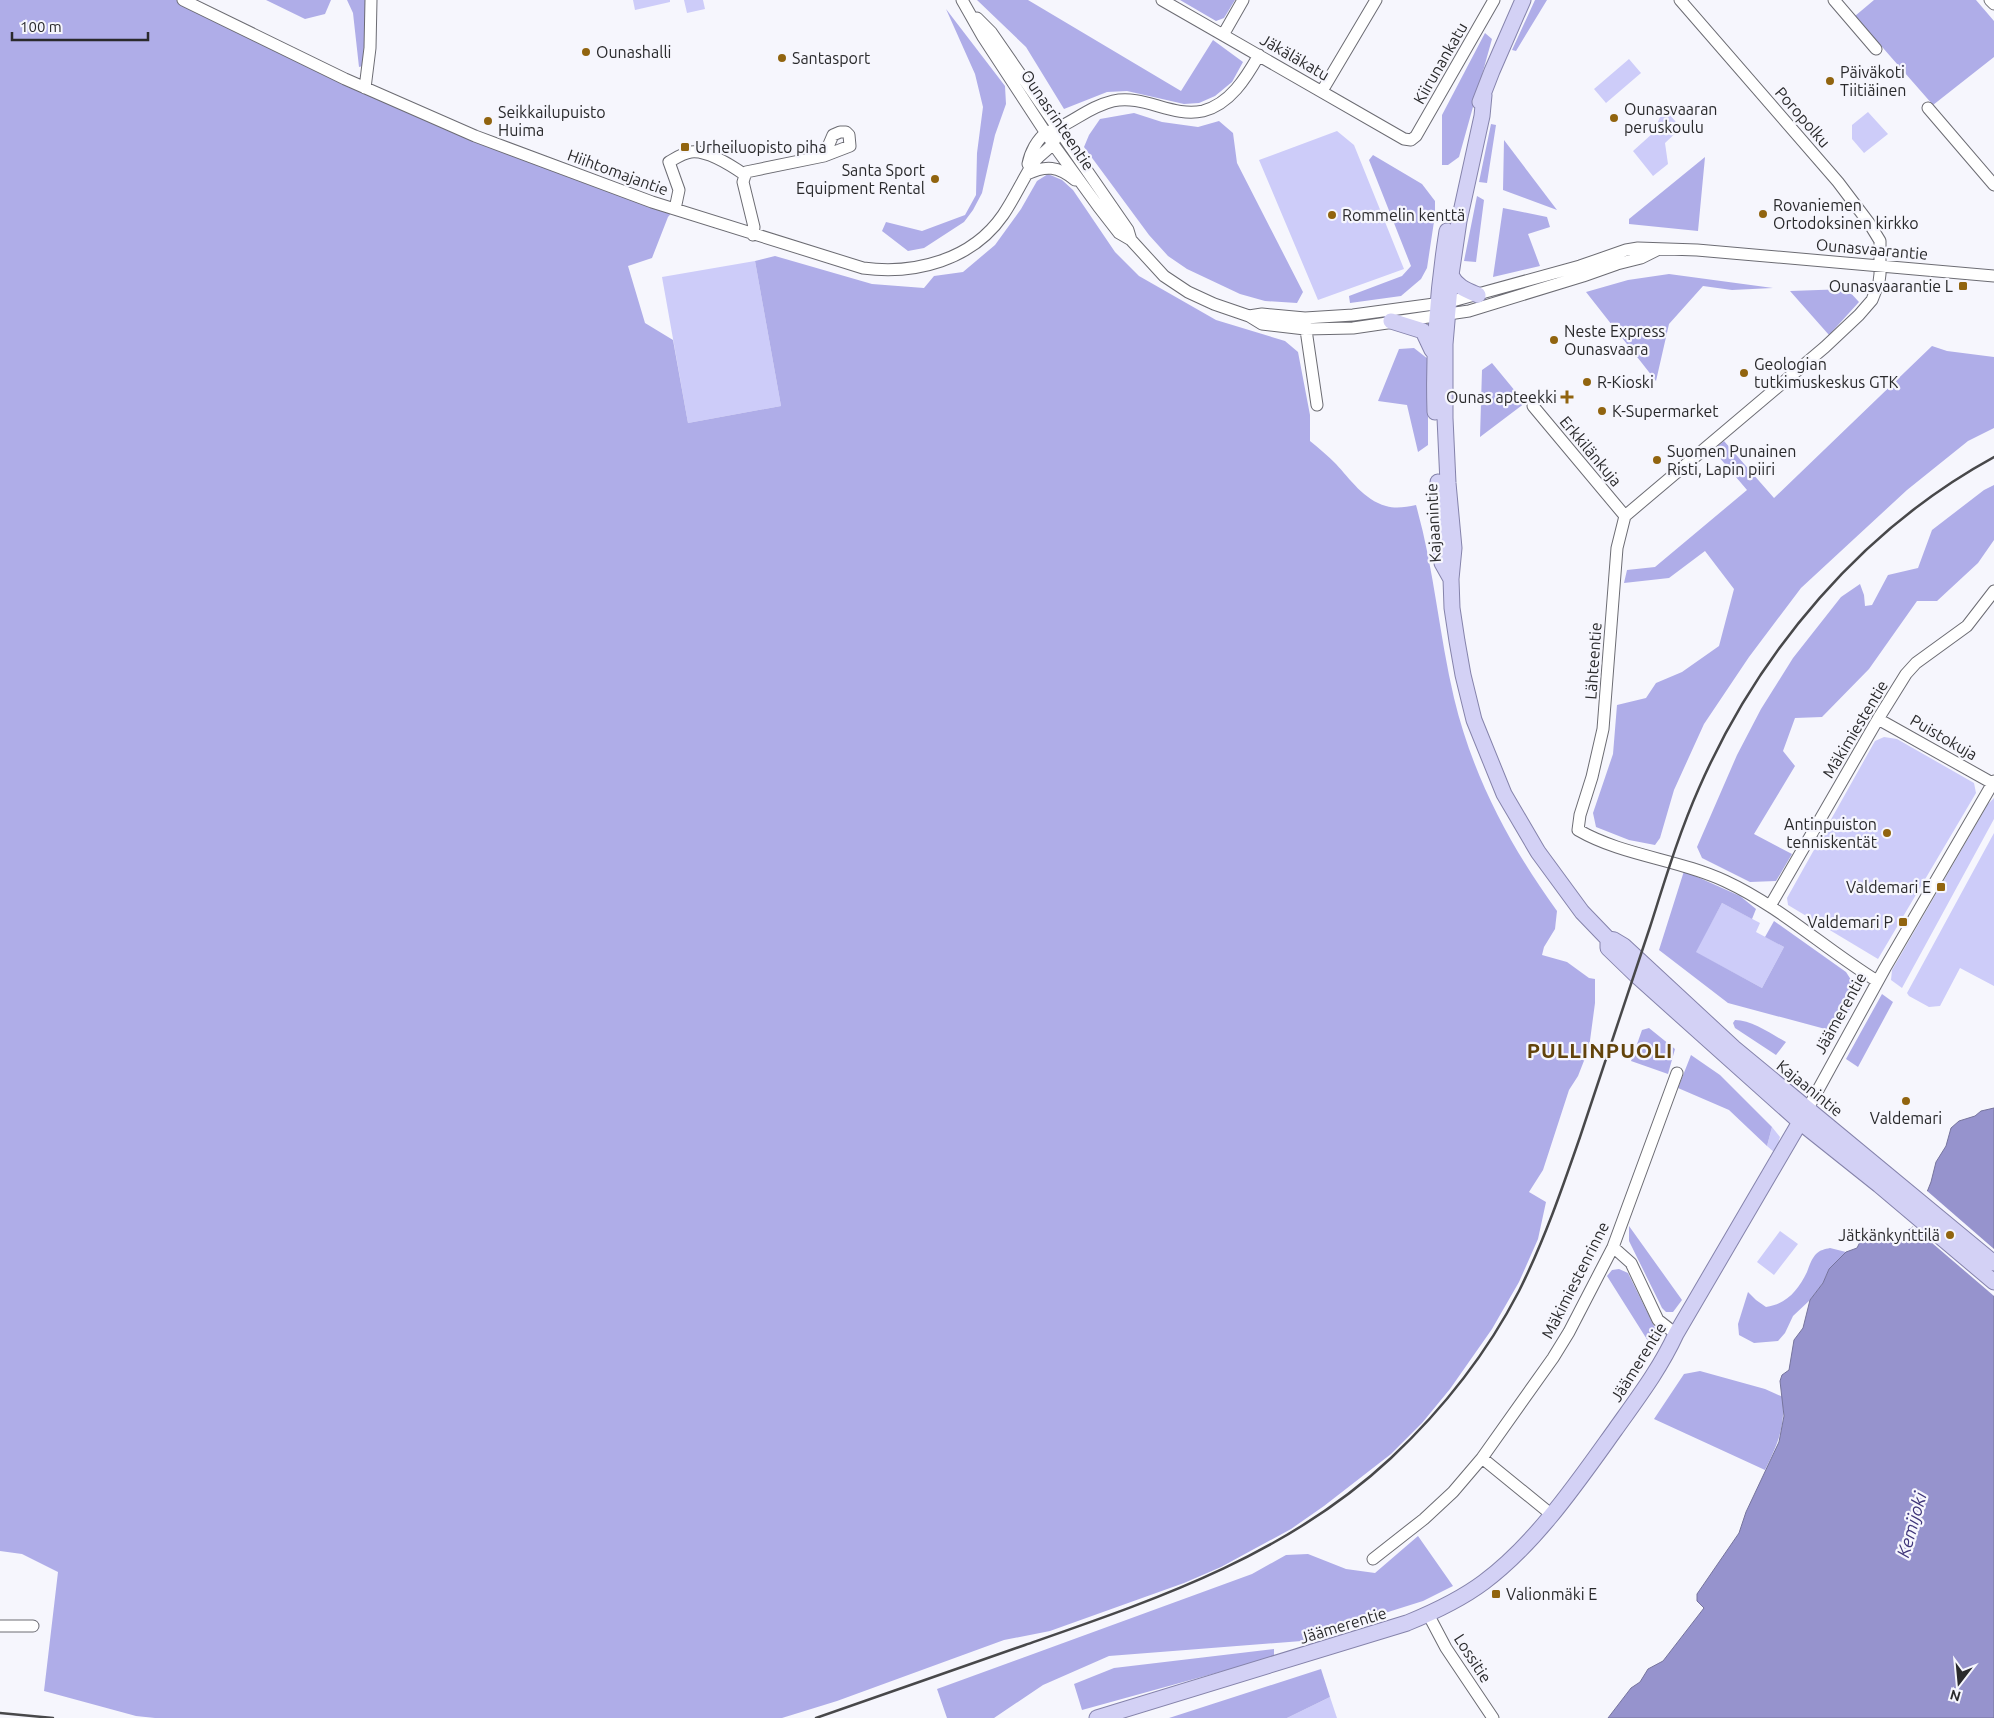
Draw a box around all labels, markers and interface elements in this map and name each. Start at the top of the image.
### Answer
scale bar [12,10,149,42]
text: 100 m [20,18,62,35]
street label: Kiirunankatu [1409,19,1471,107]
street label: Jäkäläkatu [1257,30,1333,84]
place label: Ounashalli [596,43,672,61]
marker: Ounashalli [580,46,592,58]
place label: Santasport [792,49,871,67]
marker: Santasport [776,52,788,64]
place label: Päiväkoti Tiitiäinen [1840,63,1906,99]
street label: Ounasrinteentie [1018,66,1098,174]
marker: Päiväkoti Tiitiäinen [1824,75,1836,87]
street label: Poropolku [1772,83,1834,151]
place label: Ounasvaaran peruskoulu [1624,100,1718,136]
place label: Seikkailupuisto Huima [498,103,606,139]
marker: Ounasvaaran peruskoulu [1608,112,1620,124]
marker: Seikkailupuisto Huima [482,115,494,127]
place label: Urheiluopisto piha [695,138,827,156]
marker: Urheiluopisto piha [679,141,691,153]
street label: Hiihtomajantie [565,145,671,199]
place label: Santa Sport Equipment Rental [796,161,926,197]
marker: Santa Sport Equipment Rental [929,173,941,185]
place label: Rovaniemen Ortodoksinen kirkko [1773,196,1919,232]
place label: Rommelin kenttä [1342,206,1465,224]
marker: Rovaniemen Ortodoksinen kirkko [1757,208,1769,220]
marker: Rommelin kenttä [1326,209,1338,221]
street label: Ounasvaarantie [1815,235,1929,263]
place label: Ounasvaarantie L [1829,277,1953,295]
marker: Ounasvaarantie L [1957,280,1969,292]
place label: Neste Express Ounasvaara [1564,322,1665,358]
marker: Neste Express Ounasvaara [1548,334,1560,346]
place label: Geologian tutkimuskeskus GTK [1754,355,1898,391]
marker: Geologian tutkimuskeskus GTK [1738,367,1750,379]
place label: R-Kioski [1597,373,1654,391]
marker: R-Kioski [1581,376,1593,388]
place label: Ounas apteekki [1446,388,1557,406]
marker: Ounas apteekki [1561,391,1573,403]
place label: K-Supermarket [1612,402,1719,420]
marker: K-Supermarket [1596,405,1608,417]
street label: Erkkilänkuja [1556,412,1626,490]
place label: Suomen Punainen Risti, Lapin piiri [1667,442,1796,478]
marker: Suomen Punainen Risti, Lapin piiri [1651,454,1663,466]
street label: Kajaanintie [1422,483,1444,563]
street label: Lähteentie [1581,622,1605,700]
street label: Mäkimiestentie [1819,677,1891,781]
street label: Puistokuja [1907,711,1981,763]
place label: Antinpuiston tenniskentät [1784,815,1878,851]
marker: Antinpuiston tenniskentät [1881,827,1893,839]
place label: Valdemari E [1846,878,1931,896]
marker: Valdemari E [1935,881,1947,893]
place label: Valdemari P [1807,913,1893,931]
marker: Valdemari P [1897,916,1909,928]
street label: Jäämerentie [1810,969,1870,1057]
district label: PULLINPUOLI [1527,1038,1673,1062]
street label: Kajaanintie [1773,1056,1847,1120]
marker: Valdemari [1900,1095,1912,1107]
place label: Valdemari [1870,1109,1942,1127]
street label: Mäkimiestenrinne [1538,1219,1612,1341]
place label: Jätkänkynttilä [1838,1226,1940,1244]
marker: Jätkänkynttilä [1944,1229,1956,1241]
street label: Jäämerentie [1607,1319,1669,1405]
water label: Kemijoki [1892,1489,1930,1560]
place label: Valionmäki E [1506,1585,1597,1603]
marker: Valionmäki E [1490,1588,1502,1600]
street label: Jäämerentie [1297,1603,1389,1647]
street label: Lossitie [1451,1630,1495,1686]
north arrow [1934,1658,1984,1708]
text: N [1948,1686,1963,1705]

